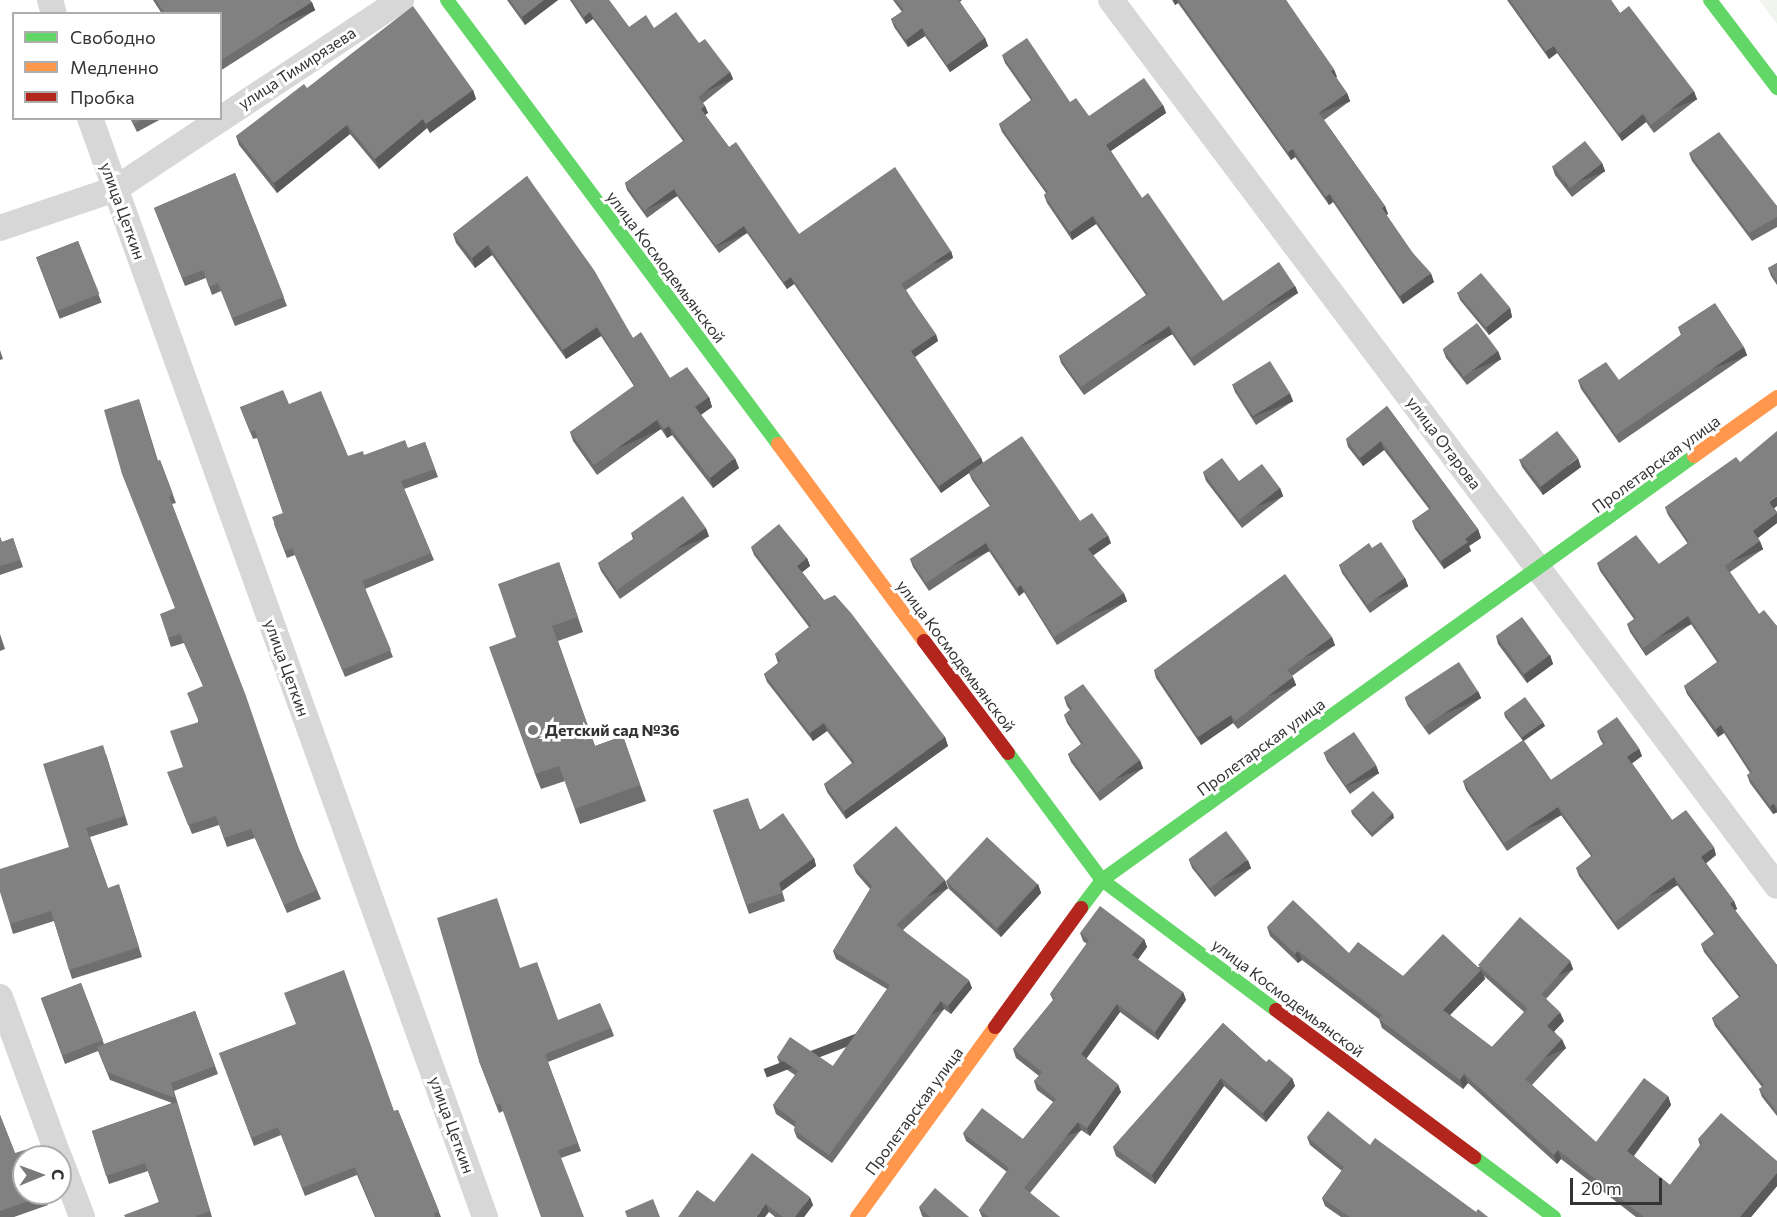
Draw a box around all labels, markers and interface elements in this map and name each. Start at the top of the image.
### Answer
legend [12,12,222,120]
street label: улица Тимирязева [235,23,359,113]
text: Свободно [70,26,156,48]
text: Медленно [70,56,159,78]
text: Пробка [70,86,135,108]
street label: улица Цеткин [97,160,149,262]
street label: улица Космодемьянской [603,187,729,347]
street label: улица Отарова [1403,393,1485,493]
street label: Пролетарская улица [1588,411,1724,517]
street label: улица Космодемьянской [893,576,1019,736]
street label: улица Цеткин [261,617,313,719]
street label: Пролетарская улица [1193,694,1329,800]
place label: Детский сад №36 [545,720,680,740]
marker: Детский сад №36 [526,723,540,737]
street label: улица Космодемьянской [1208,935,1368,1061]
street label: Пролетарская улица [861,1043,967,1179]
street label: улица Цеткин [426,1074,478,1176]
north arrow [12,1145,72,1205]
scale bar [1573,1166,1664,1204]
text: С [49,1169,68,1180]
text: 20 m [1581,1177,1622,1199]

